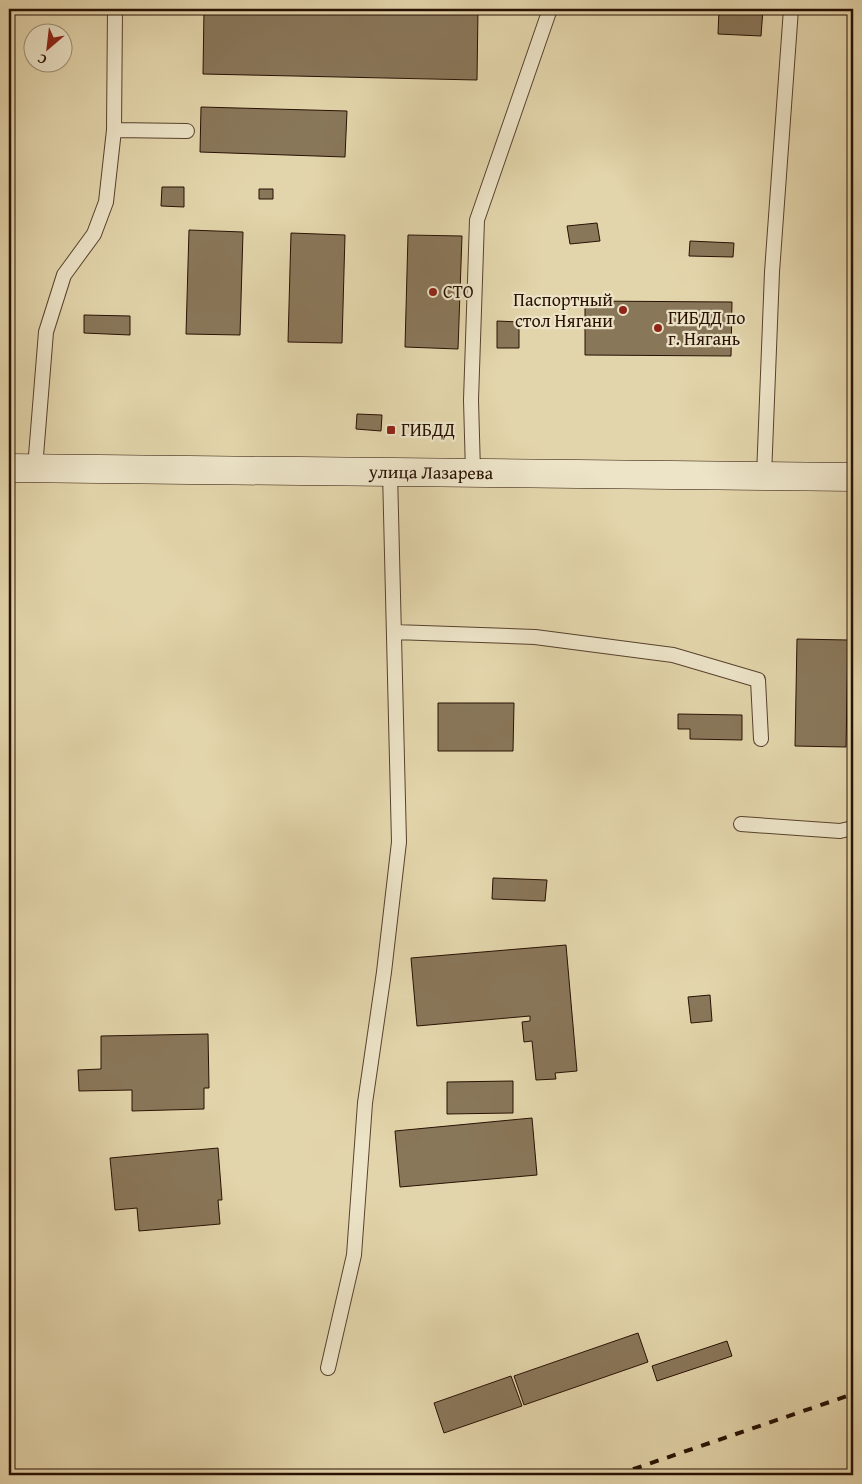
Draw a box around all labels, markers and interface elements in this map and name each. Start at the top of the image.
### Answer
north arrow [22,22,72,72]
text: С [34,49,50,70]
place label: СТО [443,278,474,305]
marker: СТО [427,286,439,298]
place label: Паспортный стол Нягани [513,286,613,334]
marker: Паспортный стол Нягани [617,304,629,316]
place label: ГИБДД по г. Нягань [668,304,745,352]
marker: ГИБДД по г. Нягань [652,322,664,334]
place label: ГИБДД [401,416,455,443]
marker: ГИБДД [385,424,397,436]
street label: улица Лазарева [368,458,494,486]

